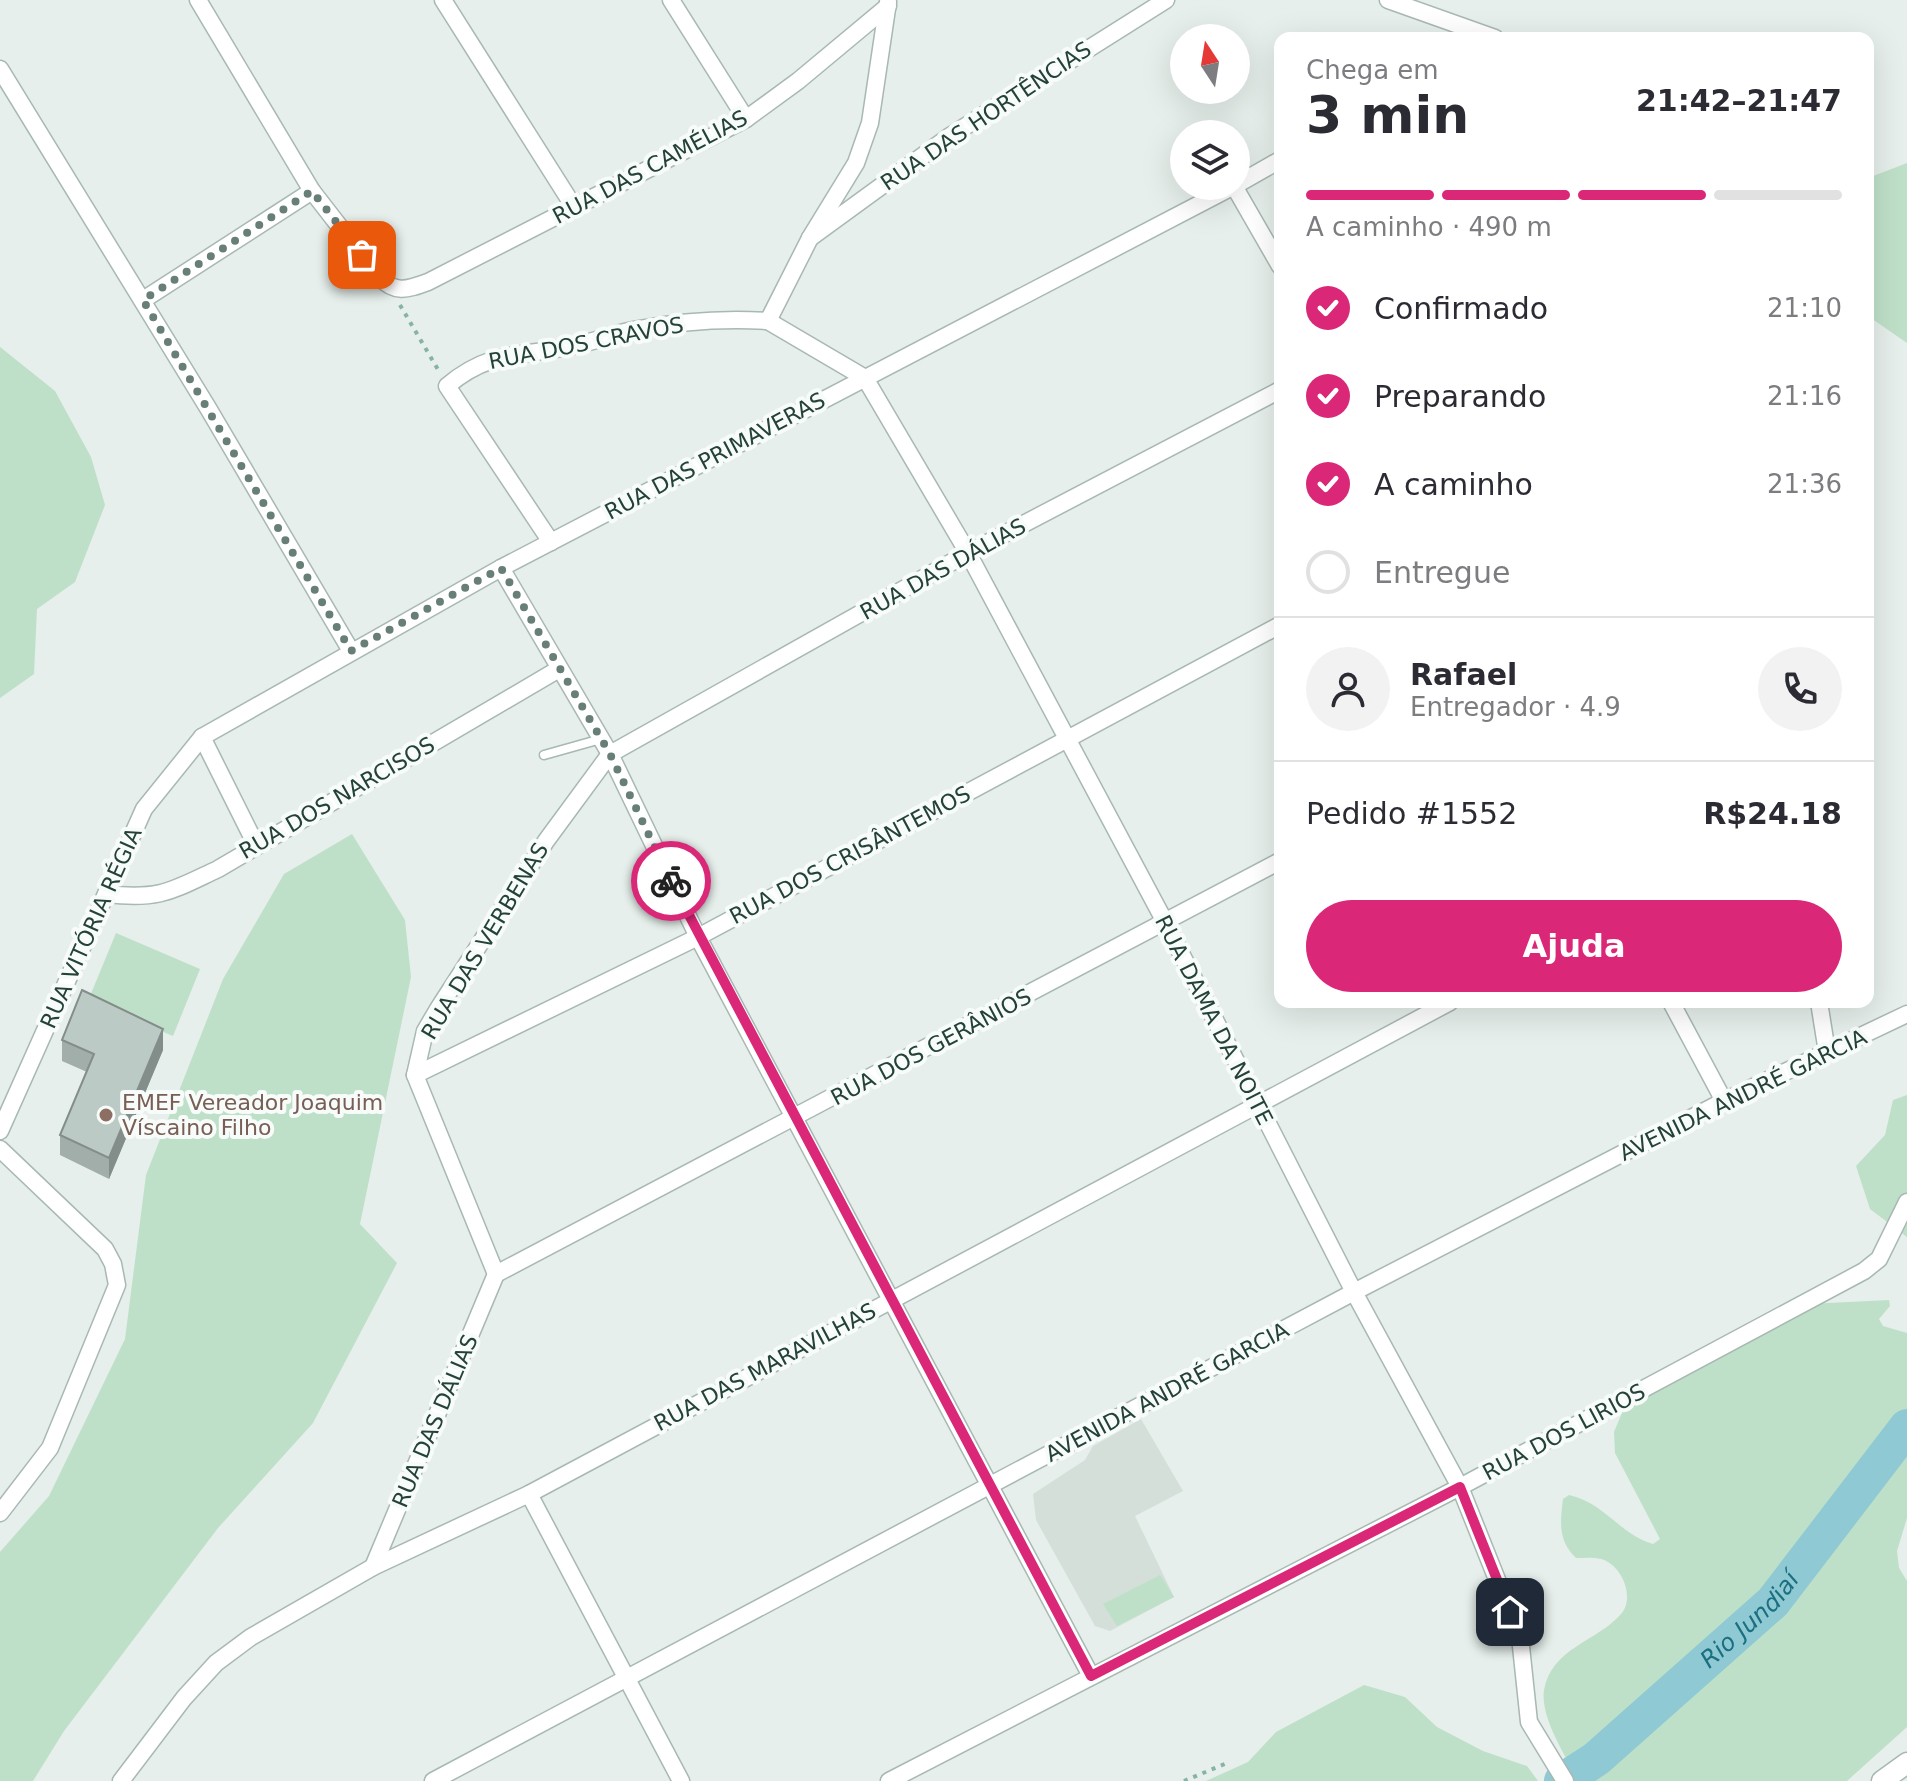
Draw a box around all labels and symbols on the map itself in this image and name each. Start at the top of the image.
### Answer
north arrow [1170,24,1250,104]
street label: RUA DAS HORTÊNCIAS [876,36,1096,196]
street label: RUA DAS CAMÉLIAS [548,105,752,229]
pin [328,221,396,289]
street label: RUA DOS CRAVOS [486,312,686,374]
street label: RUA DAS PRIMAVERAS [601,387,829,525]
street label: RUA DAS DÁLIAS [856,513,1030,625]
street label: RUA DOS NARCISOS [235,732,439,864]
street label: RUA DOS CRISÂNTEMOS [725,781,975,929]
street label: RUA VITÓRIA RÉGIA [35,824,147,1032]
street label: RUA DAS VERBENAS [416,838,554,1044]
courier [631,841,711,921]
street label: RUA DAMA DA NOITE [1150,911,1278,1129]
street label: RUA DOS GERÂNIOS [827,984,1035,1110]
street label: AVENIDA ANDRÉ GARCIA [1615,1024,1871,1166]
place label: EMEF Vereador Joaquim Víscaino Filho [122,1090,383,1140]
marker: EMEF Vereador Joaquim Víscaino Filho [97,1106,115,1124]
street label: RUA DAS MARAVILHAS [650,1298,880,1436]
street label: AVENIDA ANDRÉ GARCIA [1041,1317,1293,1467]
street label: RUA DAS DÁLIAS [387,1331,483,1511]
street label: RUA DOS LIRIOS [1478,1379,1650,1485]
water label: Rio Jundiaí [1695,1564,1807,1674]
pin [1476,1578,1544,1646]

